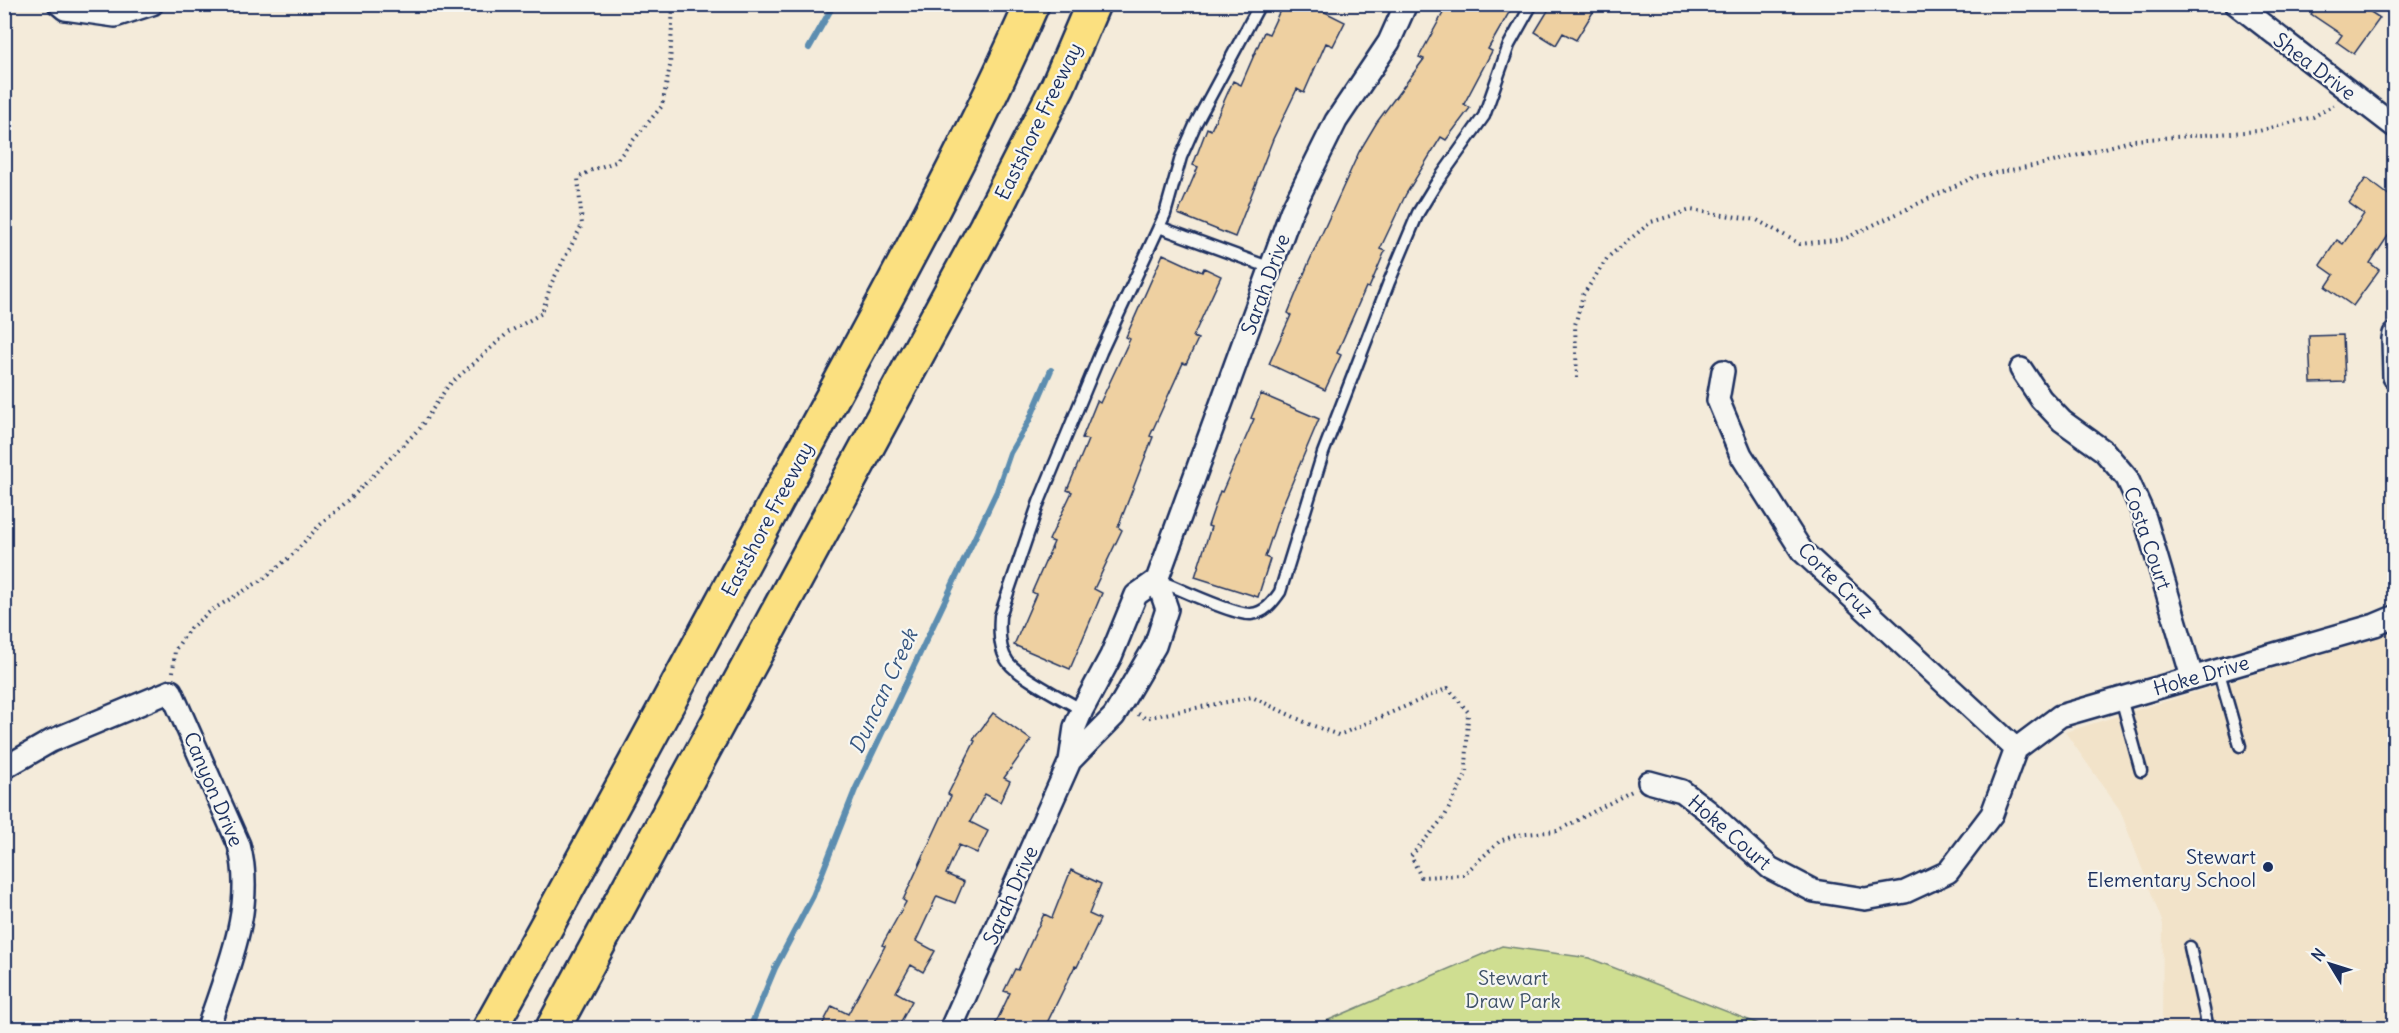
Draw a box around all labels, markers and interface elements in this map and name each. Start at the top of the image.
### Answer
street label: Shea Drive [2269,27,2361,105]
street label: Eastshore Freeway [989,38,1087,204]
street label: Sarah Drive [1235,230,1295,338]
street label: Eastshore Freeway [716,437,818,601]
street label: Costa Court [2119,483,2177,593]
street label: Corte Cruz [1793,537,1879,623]
water label: Duncan Creek [842,623,924,757]
street label: Hoke Drive [2150,649,2252,701]
street label: Canyon Drive [179,728,249,850]
street label: Hoke Court [1683,789,1777,875]
street label: Sarah Drive [977,842,1043,948]
place label: Stewart Elementary School [2087,844,2256,892]
marker: Stewart Elementary School [2261,860,2275,874]
north arrow [2300,934,2360,994]
text: N [2307,944,2329,965]
park label: Stewart Draw Park [1465,965,1561,1013]

